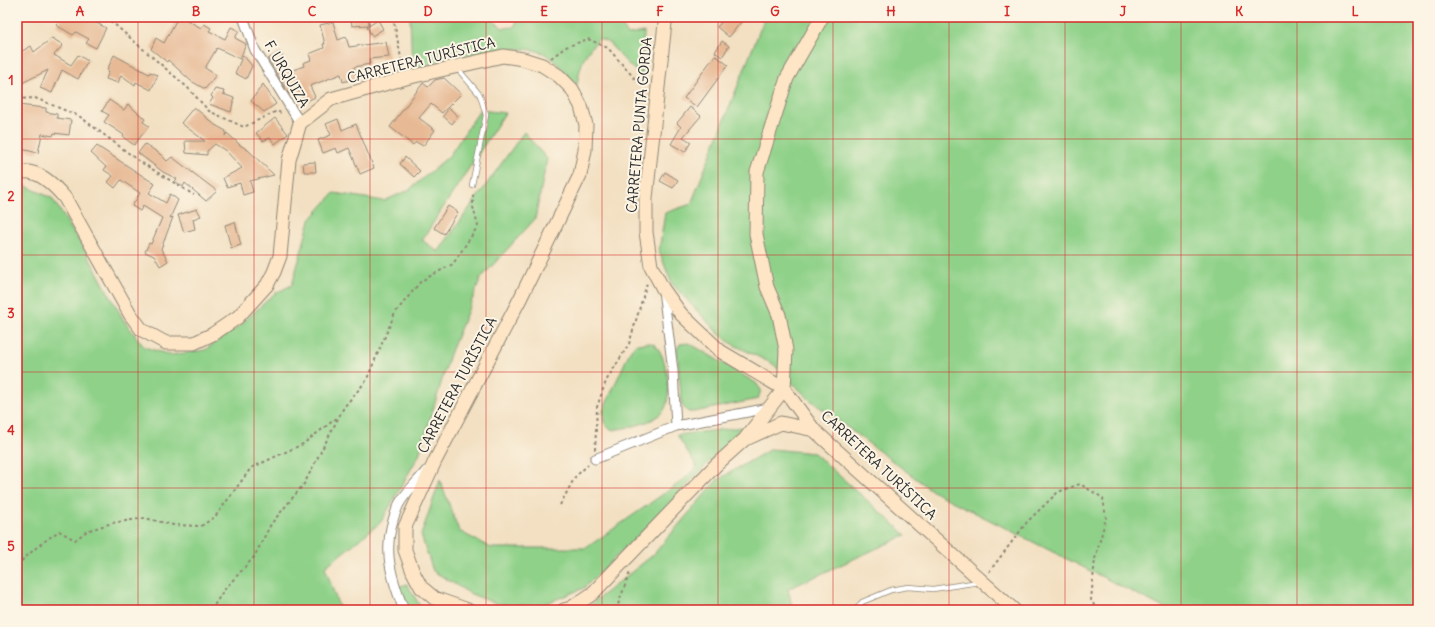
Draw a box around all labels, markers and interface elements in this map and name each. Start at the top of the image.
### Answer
text: A [76,3,85,20]
text: B [192,3,201,20]
text: C [308,3,317,20]
text: D [423,3,433,20]
text: E [540,3,548,20]
text: F [656,3,664,20]
text: G [770,3,780,20]
text: H [886,3,896,20]
text: I [1004,3,1010,20]
text: J [1120,3,1127,20]
text: K [1235,3,1244,20]
text: L [1351,3,1359,20]
street label: CARRETERA TURÍSTICA [345,33,497,87]
street label: CARRETERA PUNTA GORDA [622,36,656,214]
street label: F. URQUIZA [261,37,313,111]
text: 1 [8,72,14,89]
text: 2 [7,188,15,205]
text: 3 [7,305,15,322]
street label: CARRETERA TURÍSTICA [413,314,501,456]
street label: CARRETERA TURÍSTICA [817,407,941,523]
text: 4 [7,422,15,439]
text: 5 [7,538,15,555]

